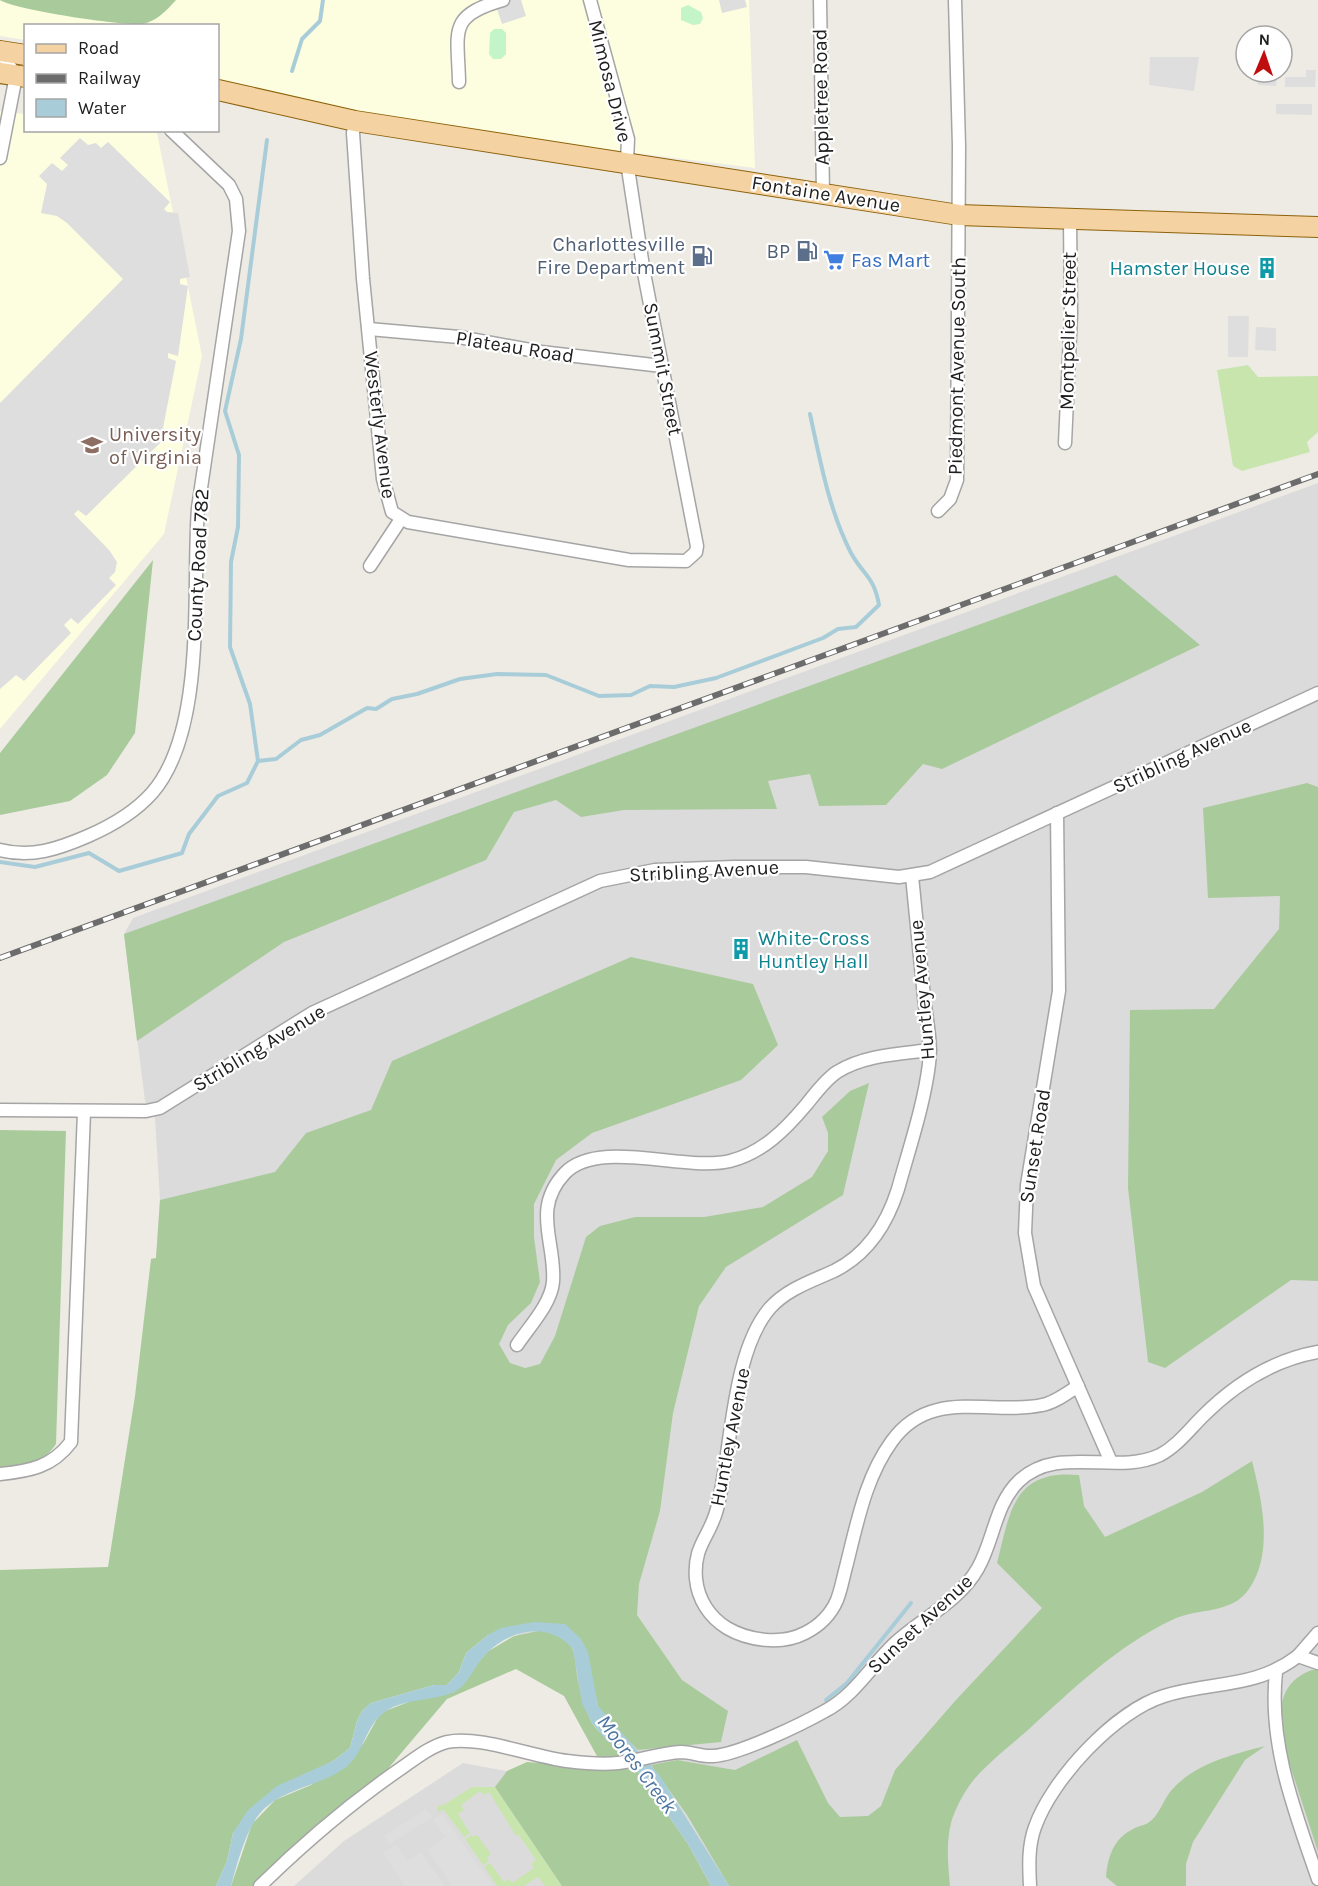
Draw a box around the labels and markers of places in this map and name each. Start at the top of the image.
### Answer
place label: Charlottesville Fire Department [537,233,685,279]
fuel station icon: BP [795,239,819,263]
place label: BP [767,240,790,263]
fuel station icon: Charlottesville Fire Department [690,244,714,268]
supermarket icon: Fas Mart [822,248,846,272]
place label: Fas Mart [851,249,930,272]
building icon: Hamster House [1255,256,1279,280]
place label: Hamster House [1109,257,1250,280]
place label: University of Virginia [109,423,202,469]
school or university icon: University of Virginia [80,433,104,457]
place label: White-Cross Huntley Hall [758,927,870,973]
building icon: White-Cross Huntley Hall [729,937,753,961]

